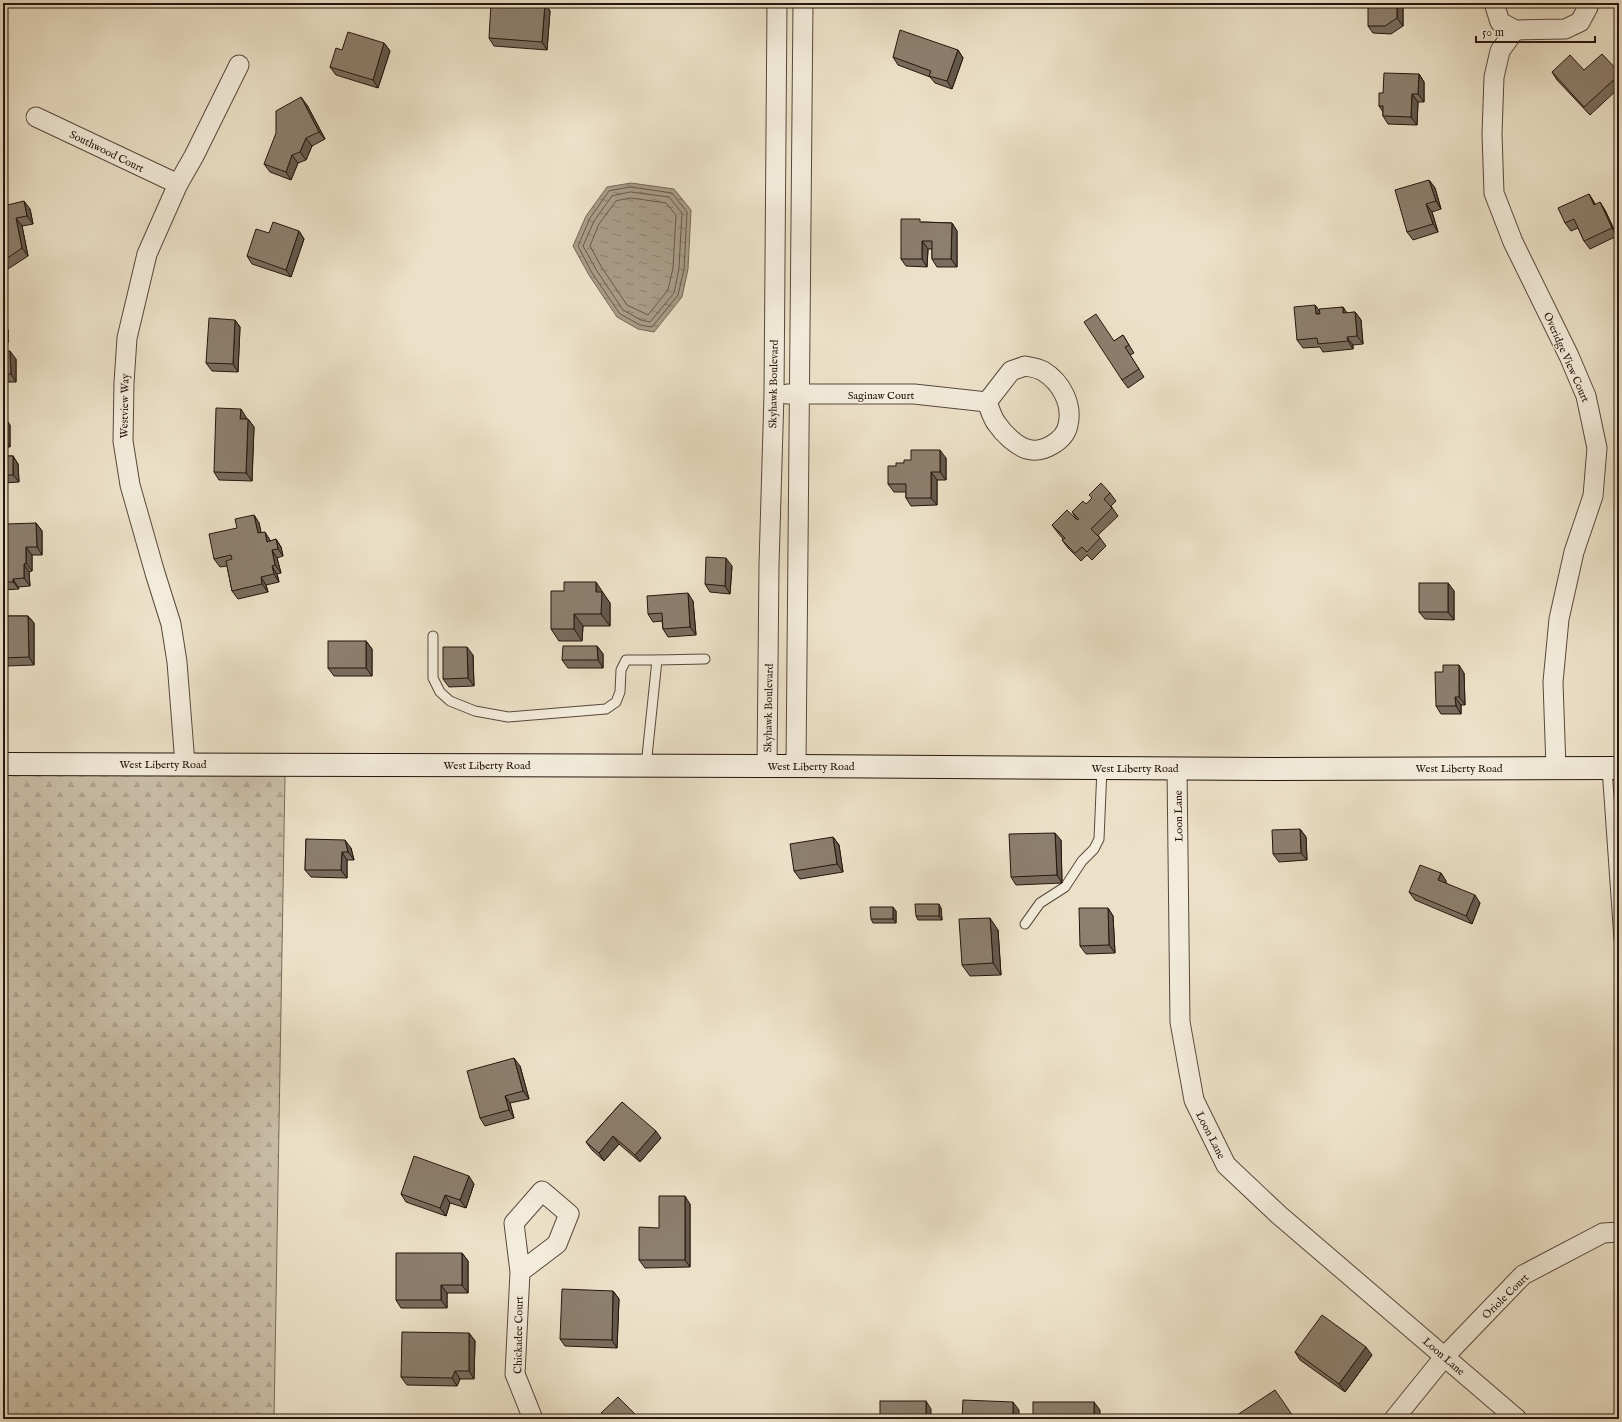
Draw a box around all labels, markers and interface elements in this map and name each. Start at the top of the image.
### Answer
scale bar [1476,18,1595,44]
text: 50 m [1482,25,1504,40]
street label: Southwood Court [67,128,146,176]
street label: Overidge View Court [1540,310,1592,405]
street label: Skyhawk Boulevard [766,339,782,429]
street label: Westview Way [117,373,133,439]
street label: Saginaw Court [848,389,915,403]
street label: Skyhawk Boulevard [761,663,777,753]
street label: West Liberty Road [119,758,207,772]
street label: West Liberty Road [443,759,531,773]
street label: West Liberty Road [767,760,855,774]
street label: West Liberty Road [1091,762,1179,776]
street label: West Liberty Road [1415,762,1503,776]
street label: Loon Lane [1172,790,1186,842]
street label: Loon Lane [1192,1109,1228,1162]
street label: Oriole Court [1479,1271,1532,1322]
street label: Chickadee Court [511,1296,527,1374]
street label: Loon Lane [1419,1335,1467,1379]

